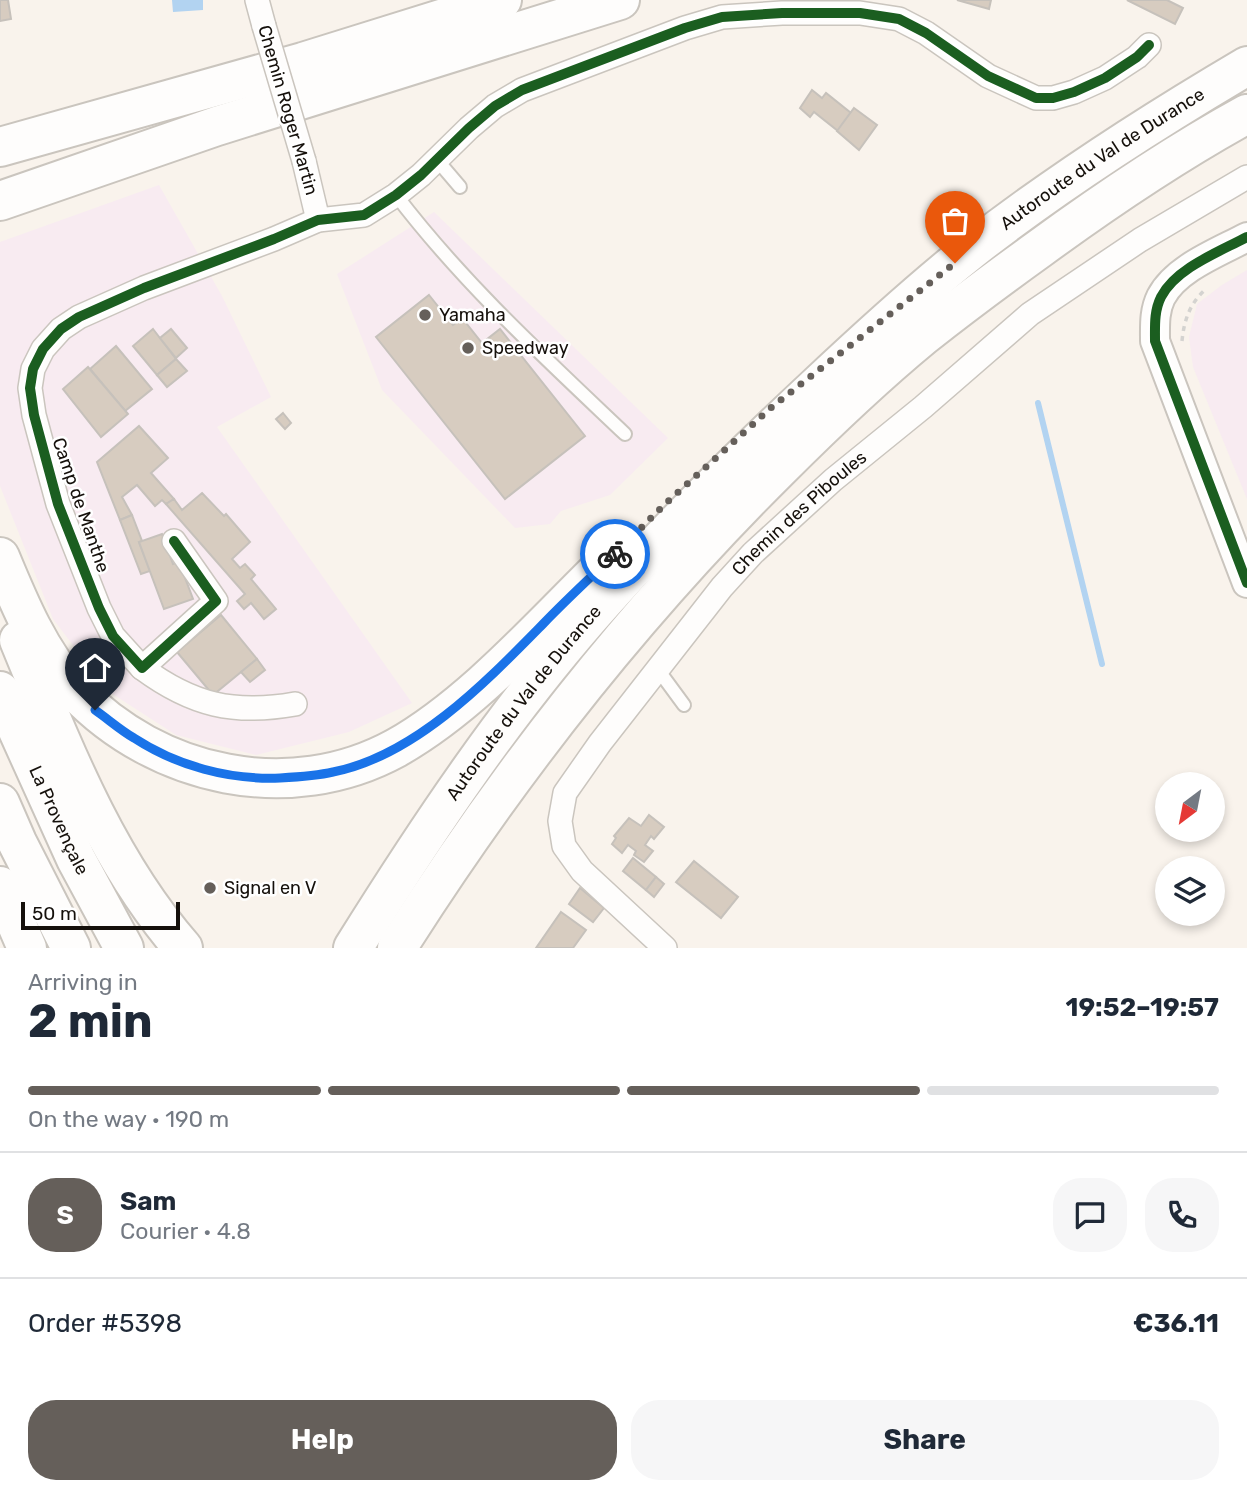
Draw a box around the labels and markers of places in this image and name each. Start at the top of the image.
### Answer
pin [925,191,985,263]
place label: Yamaha [439,304,506,326]
marker: Yamaha [417,307,433,323]
place label: Speedway [482,337,569,359]
marker: Speedway [460,340,476,356]
pin [65,638,125,710]
place label: Signal en V [224,877,317,899]
marker: Signal en V [202,880,218,896]

